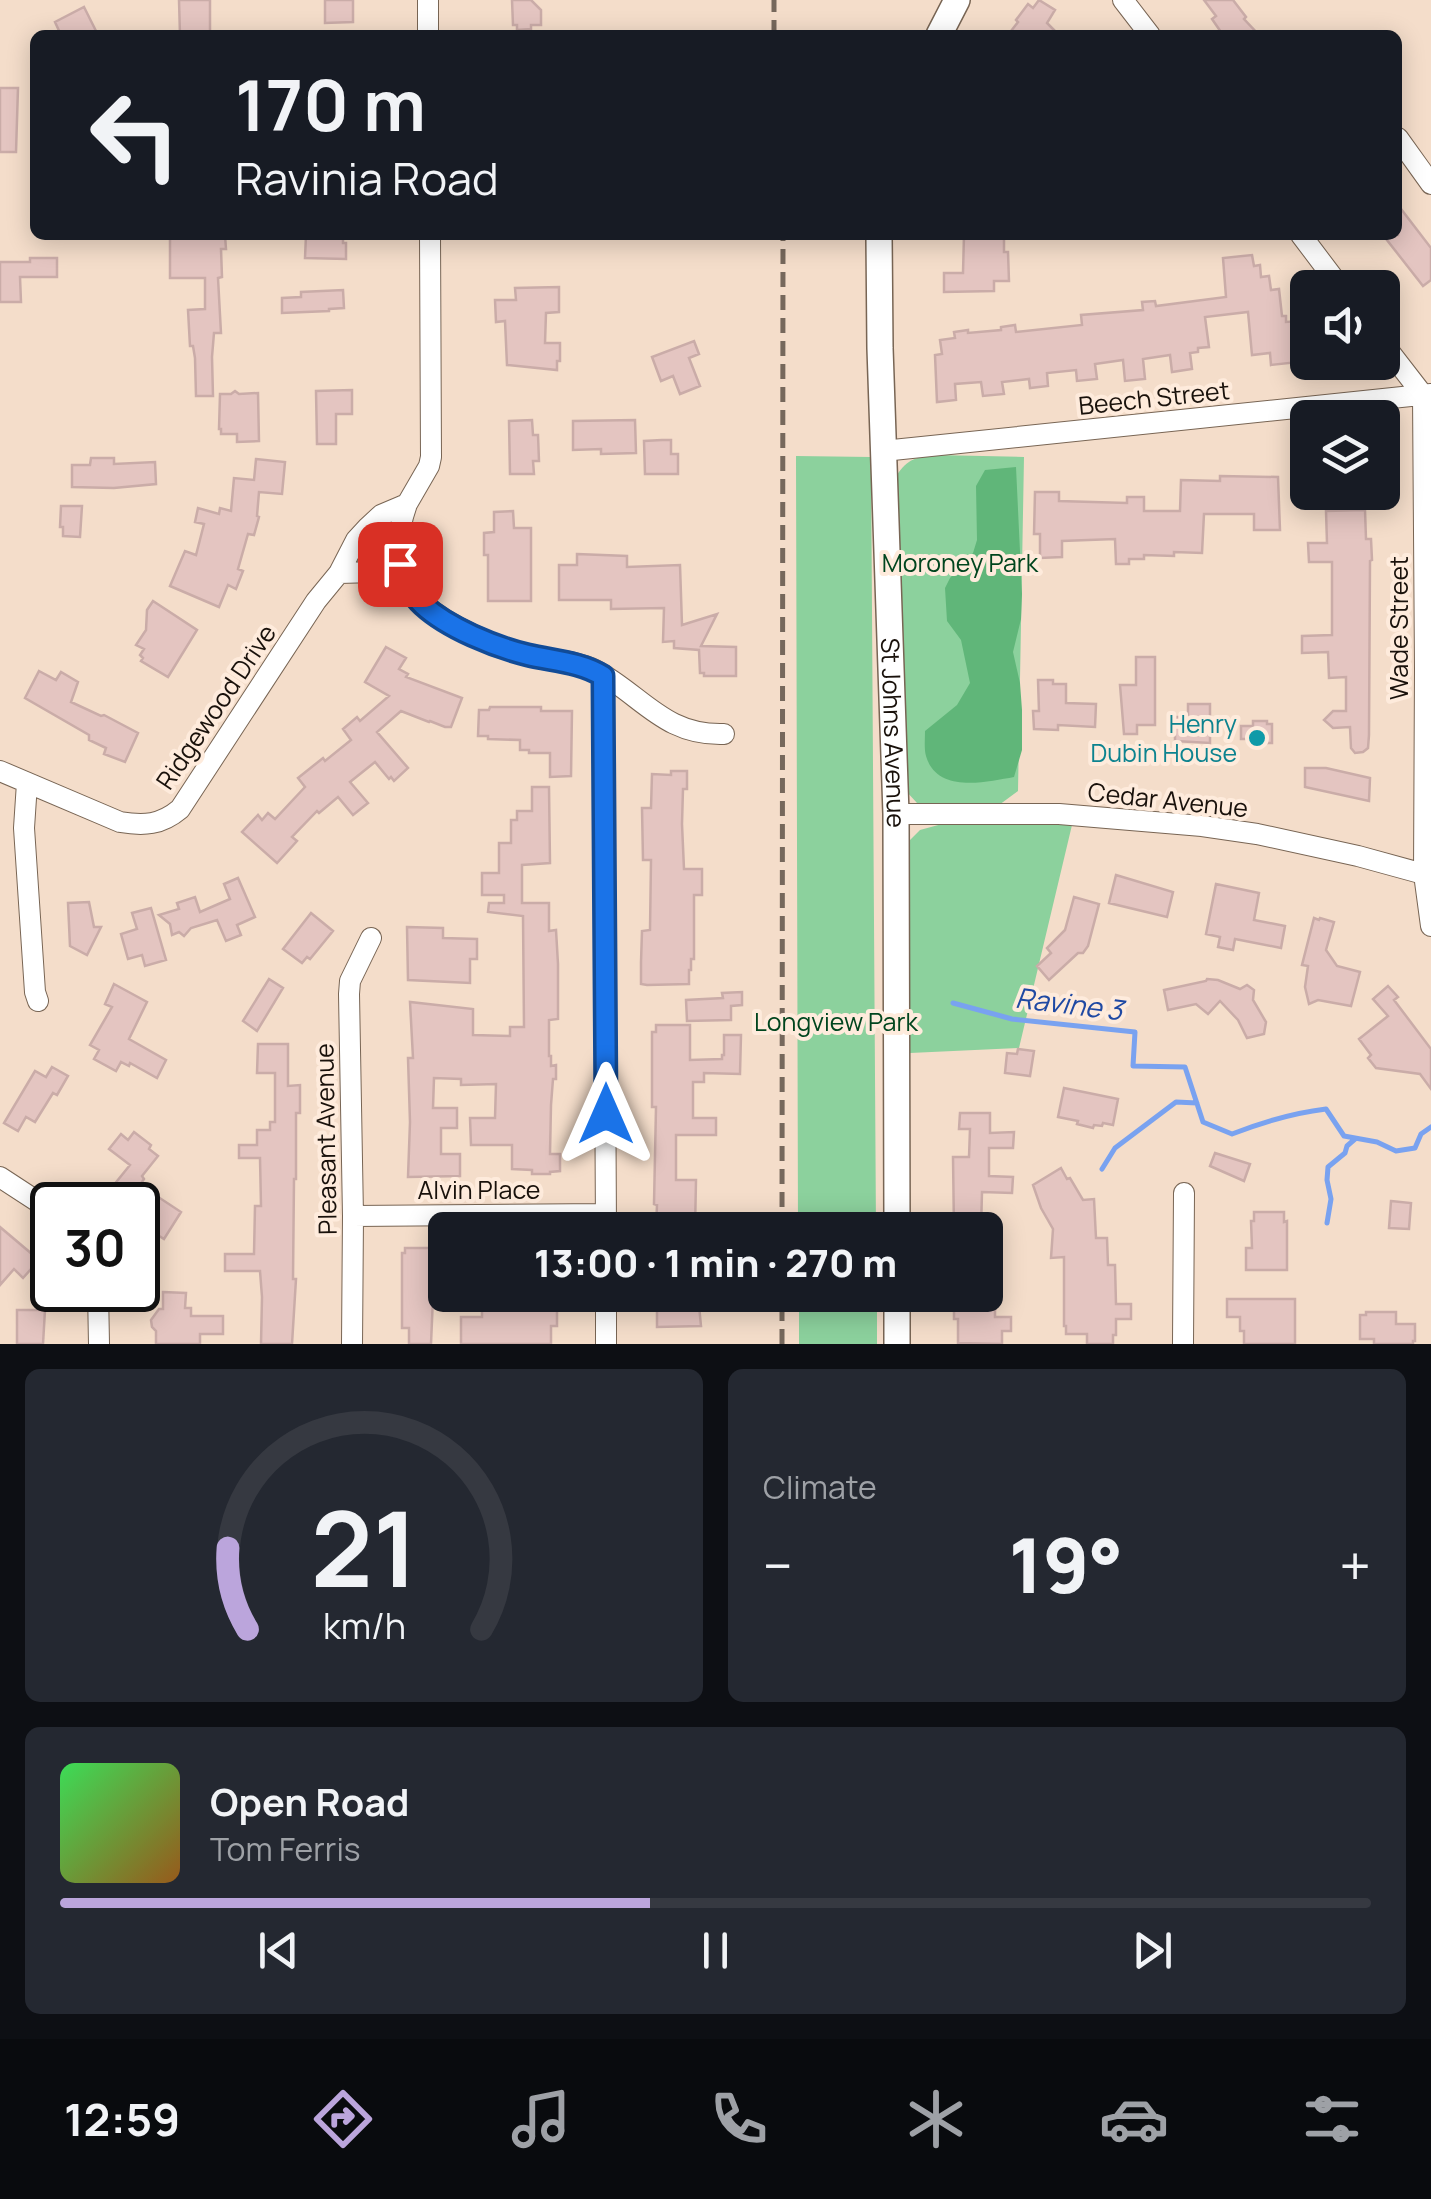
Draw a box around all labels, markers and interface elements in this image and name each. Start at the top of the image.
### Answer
text: 170 m [235,56,426,152]
icon: left [70,70,200,200]
text: Ravinia Road [235,147,499,209]
map controls [1290,270,1400,510]
button: sound [1290,270,1400,380]
street label: Beech Street [1077,372,1231,423]
button: layers [1290,400,1400,510]
pin [358,522,443,607]
icon: arrive [373,537,428,592]
park label: Moroney Park [882,545,1039,580]
street label: Wade Street [1381,556,1416,700]
street label: Ridgewood Drive [147,617,284,796]
street label: St Johns Avenue [873,637,914,828]
place label: Henry Dubin House [1090,706,1237,770]
marker: Henry Dubin House [1246,727,1268,749]
street label: Cedar Avenue [1086,774,1250,825]
water label: Ravine 3 [1014,978,1128,1029]
park label: Longview Park [754,1004,919,1039]
street label: Pleasant Avenue [306,1043,345,1235]
position arrow [554,1062,658,1166]
street label: Alvin Place [418,1172,540,1207]
speed limit sign: 30 [30,1182,160,1312]
text: 13:00 · 1 min · 270 m [534,1236,897,1288]
text: Climate [763,1465,877,1509]
text: 21 [310,1476,418,1618]
text: 19° [1009,1513,1123,1616]
text: − [763,1527,793,1603]
text: + [1339,1527,1371,1603]
text: km/h [322,1601,406,1650]
text: Open Road [210,1775,409,1827]
text: Tom Ferris [210,1827,361,1871]
icon: previous [251,1923,306,1978]
icon: pause [688,1923,743,1978]
icon: next [1125,1923,1180,1978]
icon: directions [308,2084,378,2154]
icon: music [506,2084,576,2154]
icon: phone [704,2084,774,2154]
icon: climate [901,2084,971,2154]
icon: car [1099,2084,1169,2154]
icon: filters [1297,2084,1367,2154]
text: 12:59 [64,2088,180,2150]

